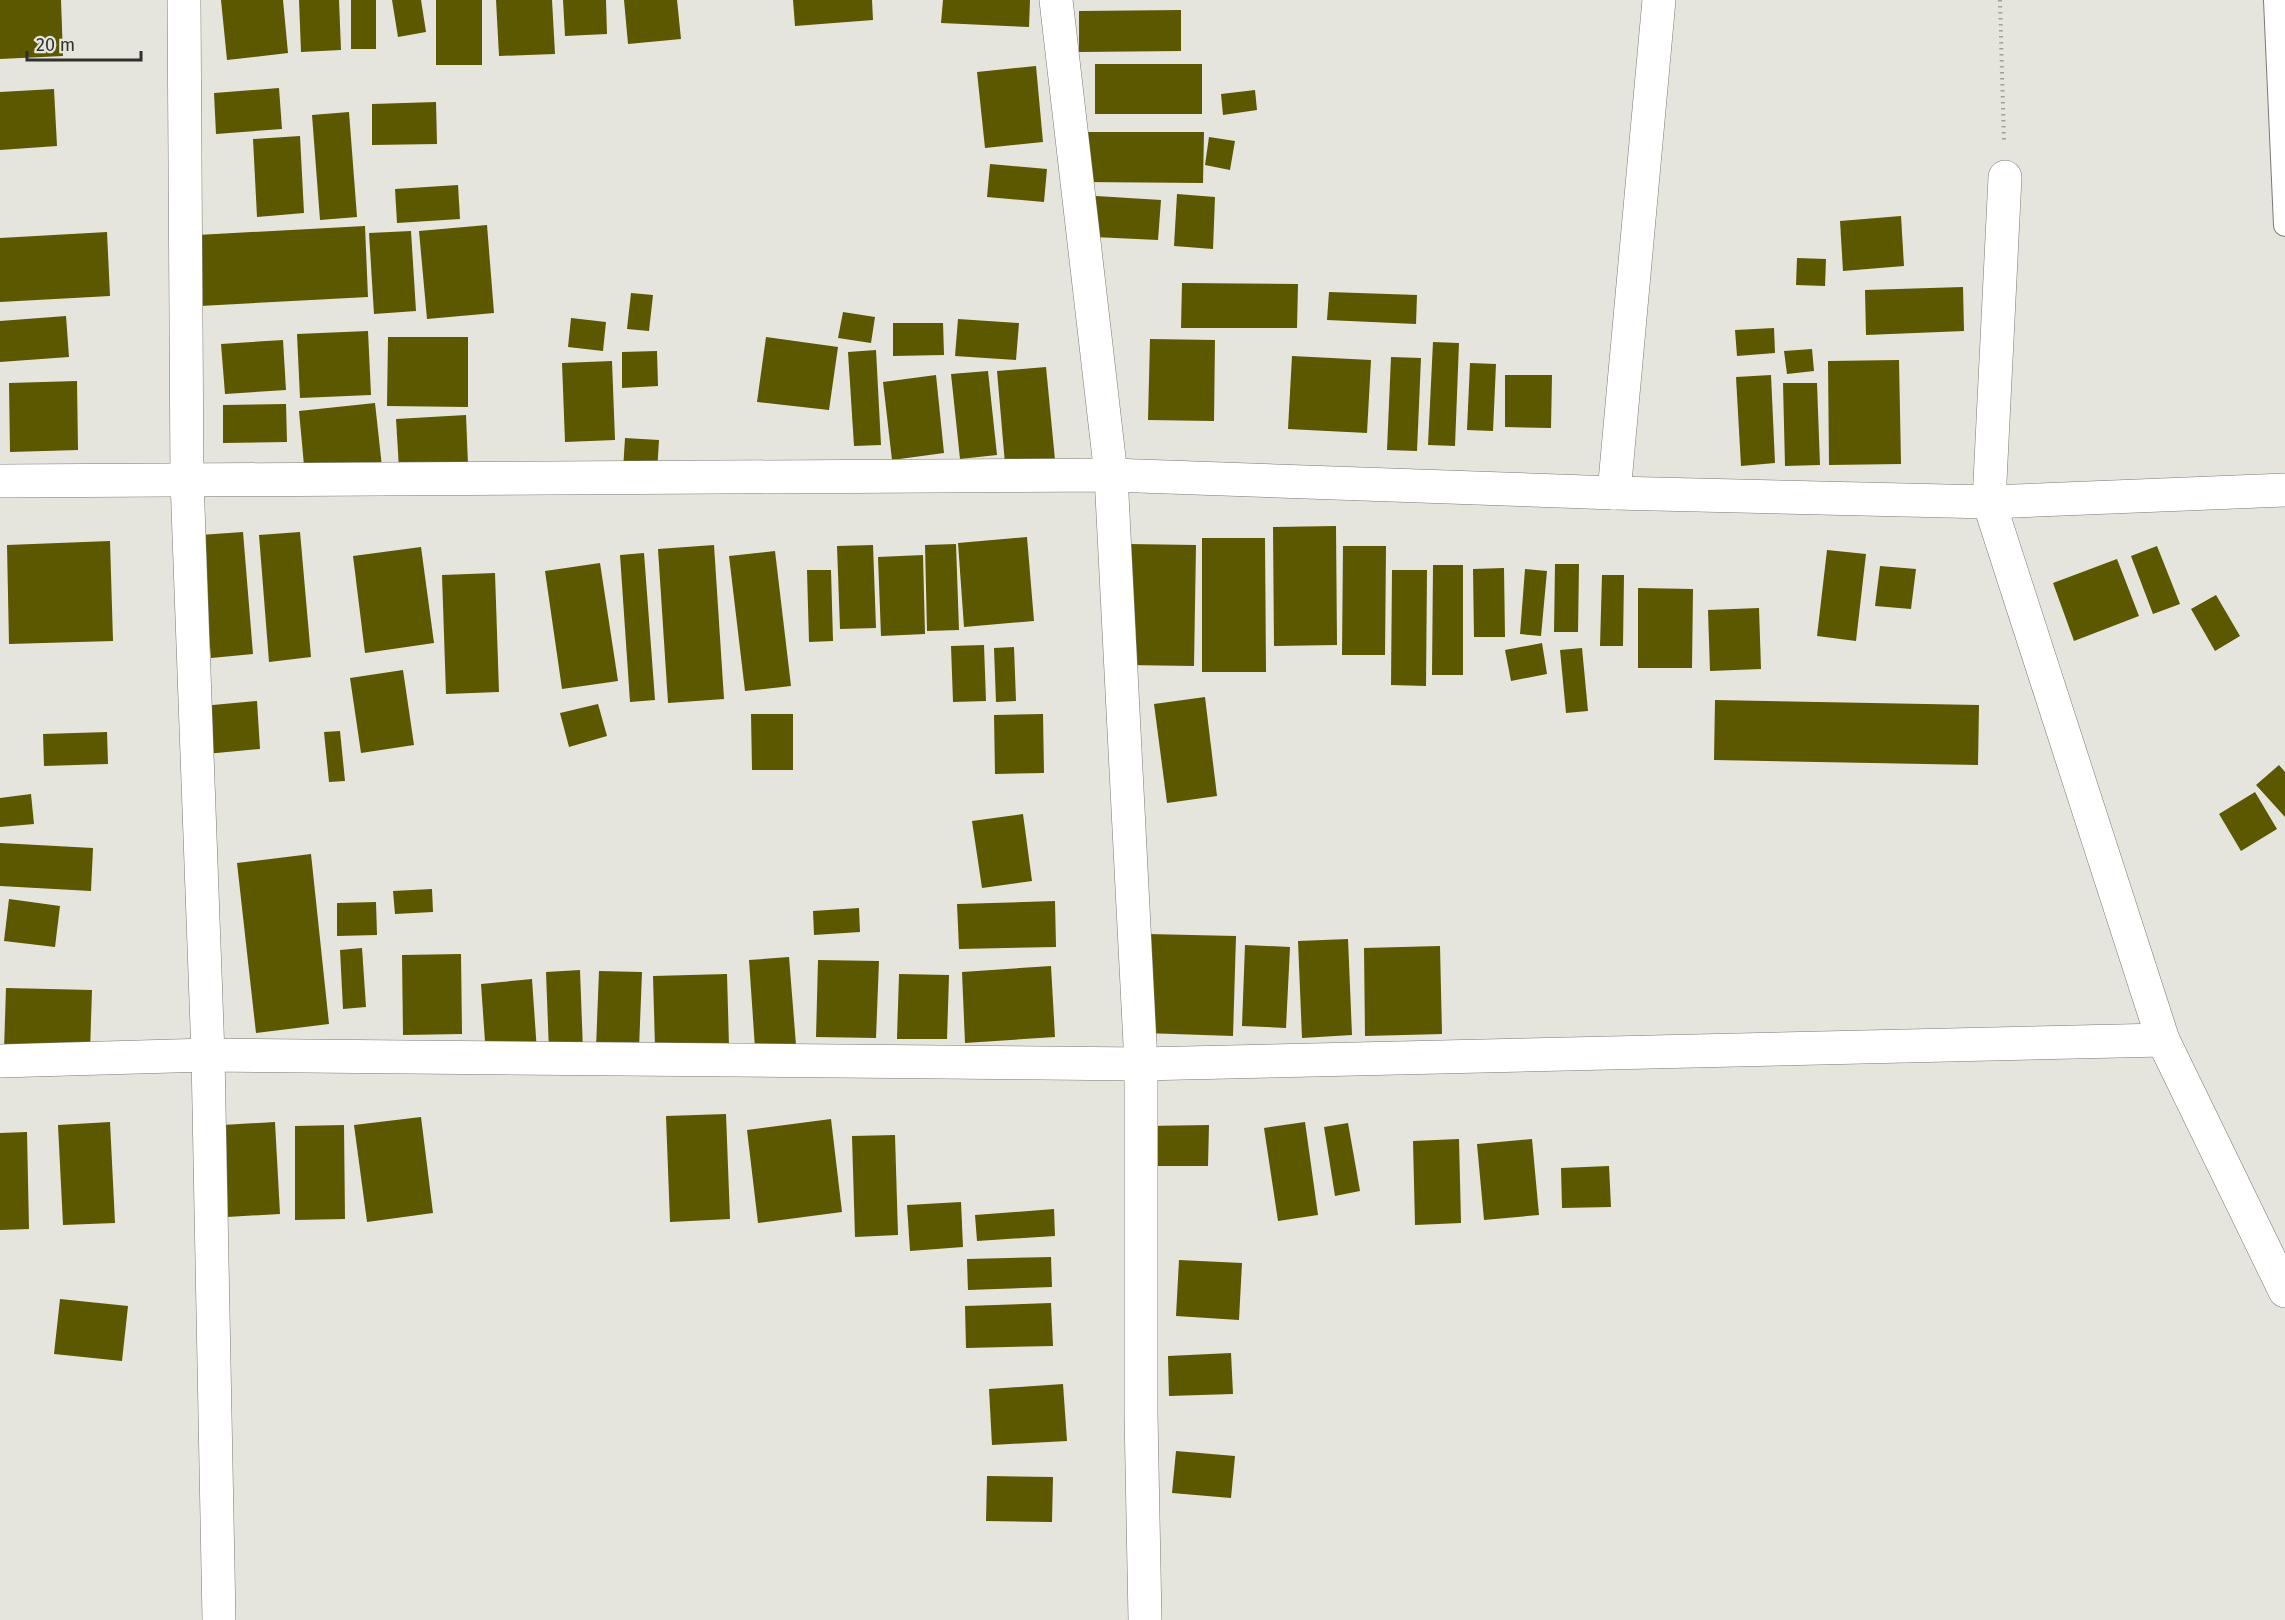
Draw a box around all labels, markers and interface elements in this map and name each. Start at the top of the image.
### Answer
scale bar [27,24,141,62]
text: 20 m [36,34,75,56]

